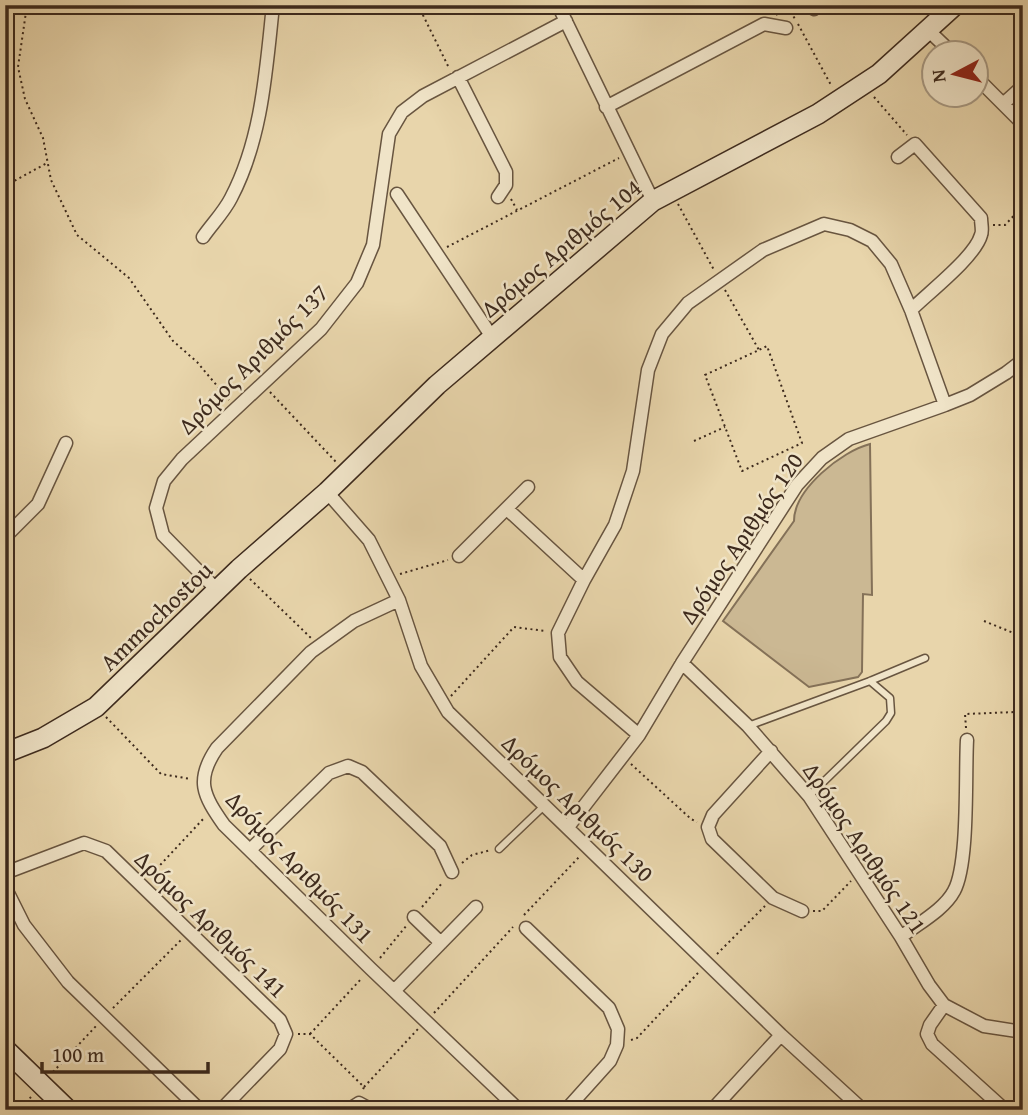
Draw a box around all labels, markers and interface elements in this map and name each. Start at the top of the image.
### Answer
north arrow [920,38,990,108]
text: N [923,68,953,84]
street label: Δρόμος Αριθμός 104 [473,170,649,326]
street label: Δρόμος Αριθμός 137 [170,276,336,442]
street label: Δρόμος Αριθμός 120 [671,445,811,631]
street label: Ammochostou [92,553,220,679]
street label: Δρόμος Αριθμός 130 [494,726,662,890]
street label: Δρόμος Αριθμός 121 [795,755,935,941]
street label: Δρόμος Αριθμός 131 [218,783,382,951]
street label: Δρόμος Αριθμός 141 [127,842,295,1006]
scale bar [42,1031,208,1075]
text: 100 m [52,1039,104,1070]

